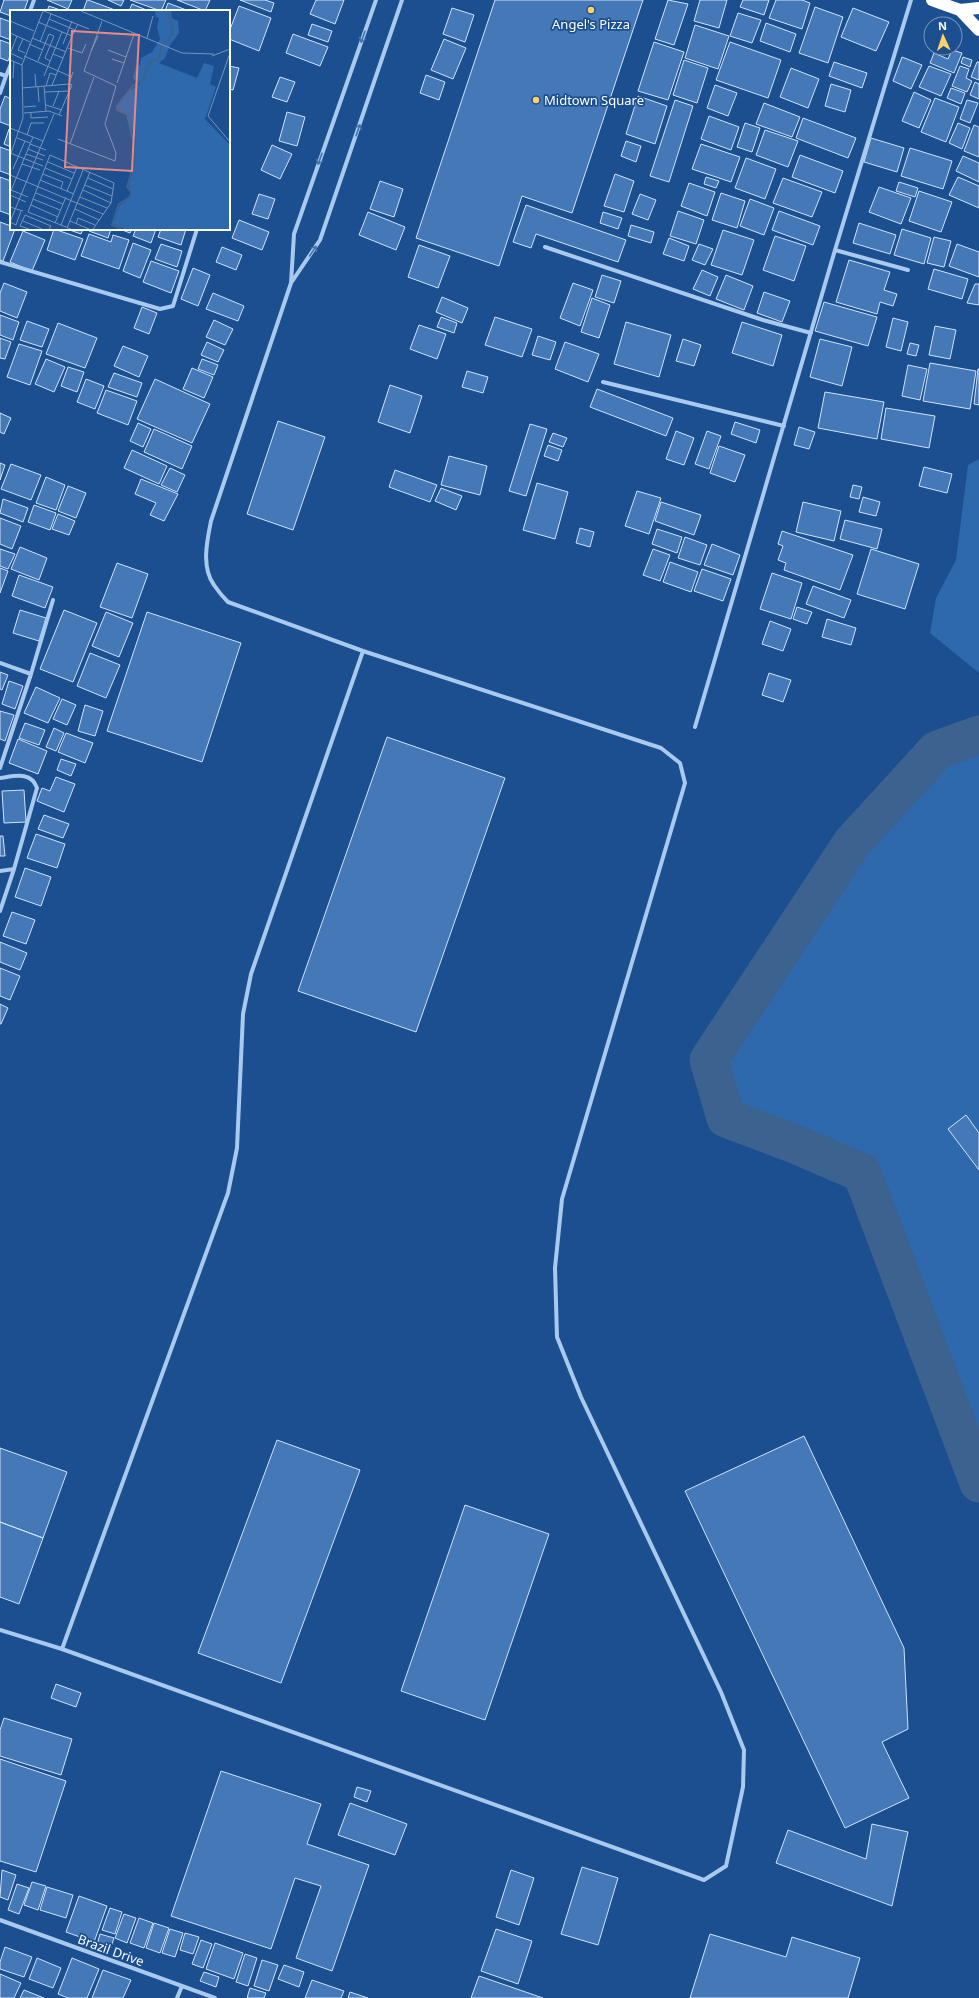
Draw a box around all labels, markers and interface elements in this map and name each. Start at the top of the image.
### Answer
marker: Angel's Pizza [586,5,596,15]
inset map [10,10,230,230]
place label: Angel's Pizza [552,15,630,33]
north arrow [923,16,963,56]
text: N [938,18,947,33]
one-way arrow [359,30,366,43]
place label: Midtown Square [544,91,644,109]
marker: Midtown Square [531,95,541,105]
one-way arrow [355,123,362,136]
one-way arrow [316,153,323,166]
one-way arrow [309,246,317,257]
street label: Brazil Drive [75,1930,147,1970]

